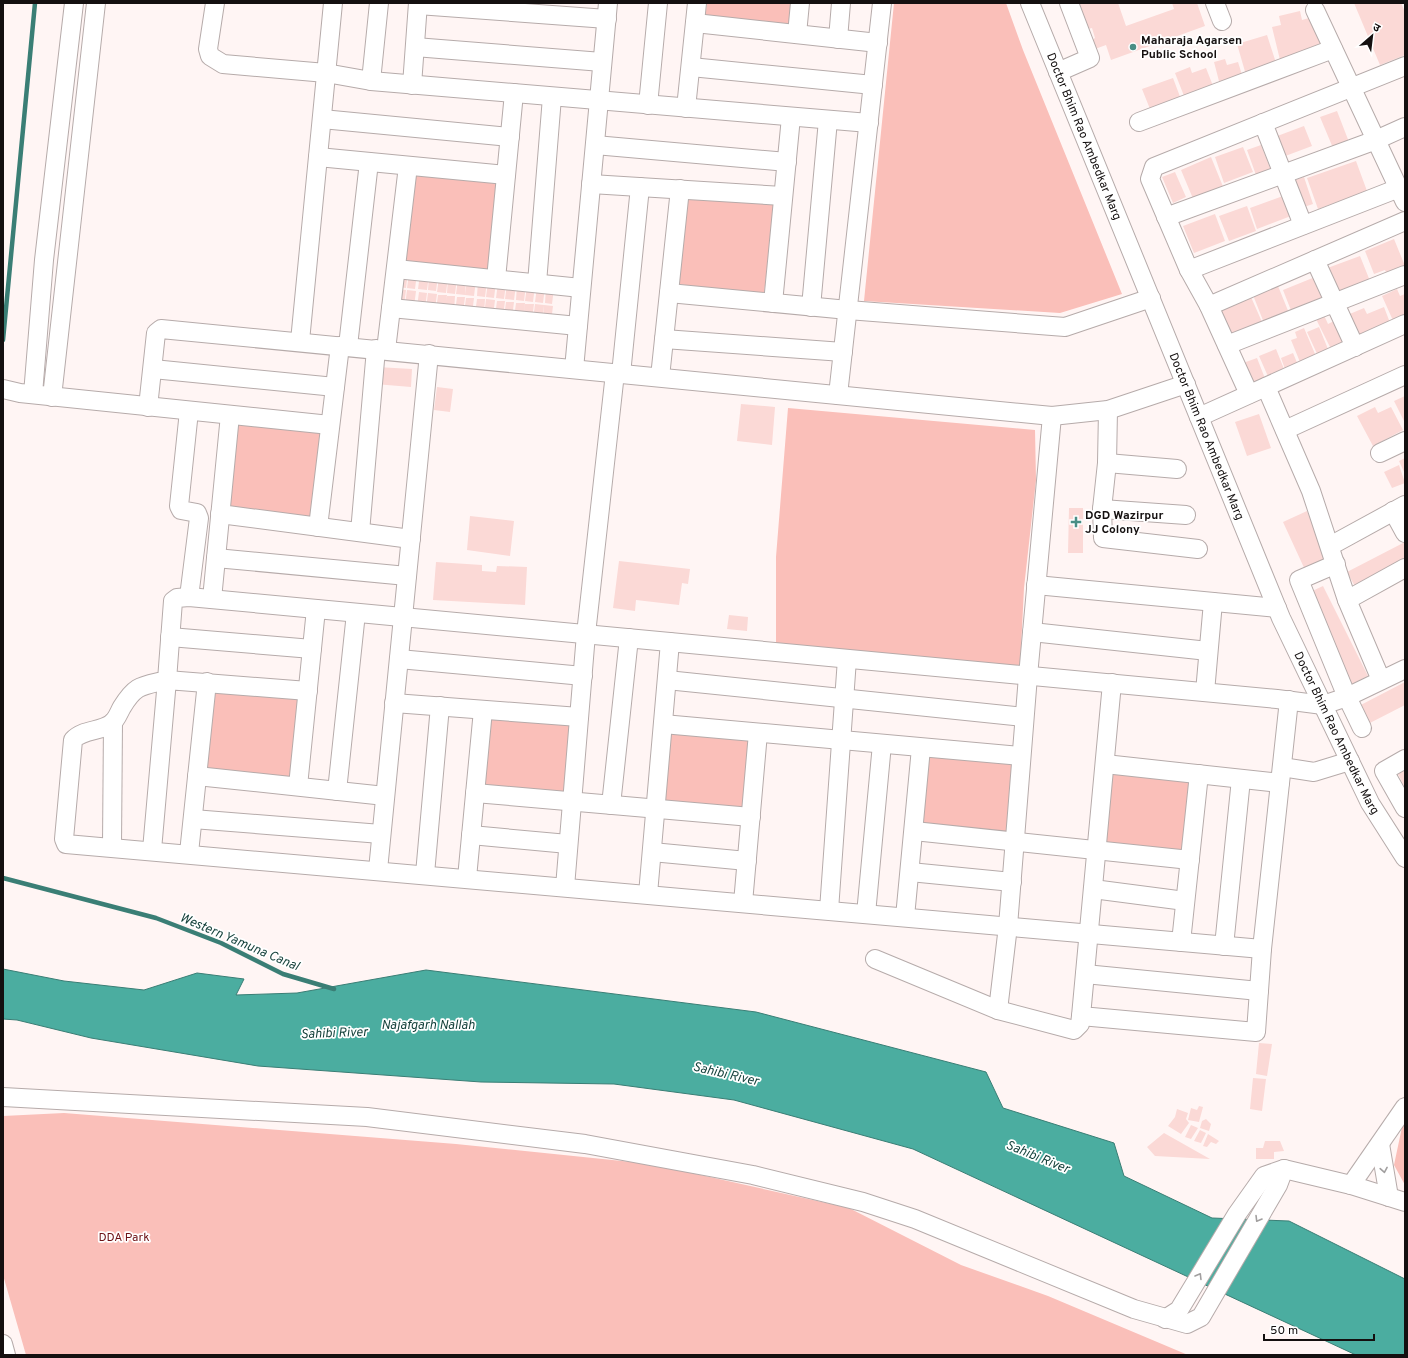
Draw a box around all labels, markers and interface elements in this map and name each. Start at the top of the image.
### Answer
north arrow [1352,16,1392,56]
text: उ [1370,20,1383,36]
place label: Maharaja Agarsen Public School [1141,33,1242,63]
marker: Maharaja Agarsen Public School [1128,42,1138,52]
street label: Doctor Bhim Rao Ambedkar Marg [1042,51,1125,223]
street label: Doctor Bhim Rao Ambedkar Marg [1165,351,1247,523]
place label: DGD Wazirpur JJ Colony [1085,508,1163,538]
marker: DGD Wazirpur JJ Colony [1070,516,1082,528]
street label: Doctor Bhim Rao Ambedkar Marg [1289,649,1382,818]
water label: Western Yamuna Canal [177,910,302,976]
water label: Najafgarh Nallah [381,1018,475,1034]
water label: Sahibi River [300,1025,369,1043]
water label: Sahibi River [691,1060,761,1091]
water label: Sahibi River [1003,1138,1072,1178]
one-way arrow [1380,1167,1388,1174]
one-way arrow [1255,1215,1262,1222]
park label: DDA Park [98,1230,150,1246]
one-way arrow [1195,1273,1202,1280]
scale bar [1264,1316,1374,1342]
text: 50 m [1270,1323,1298,1339]

